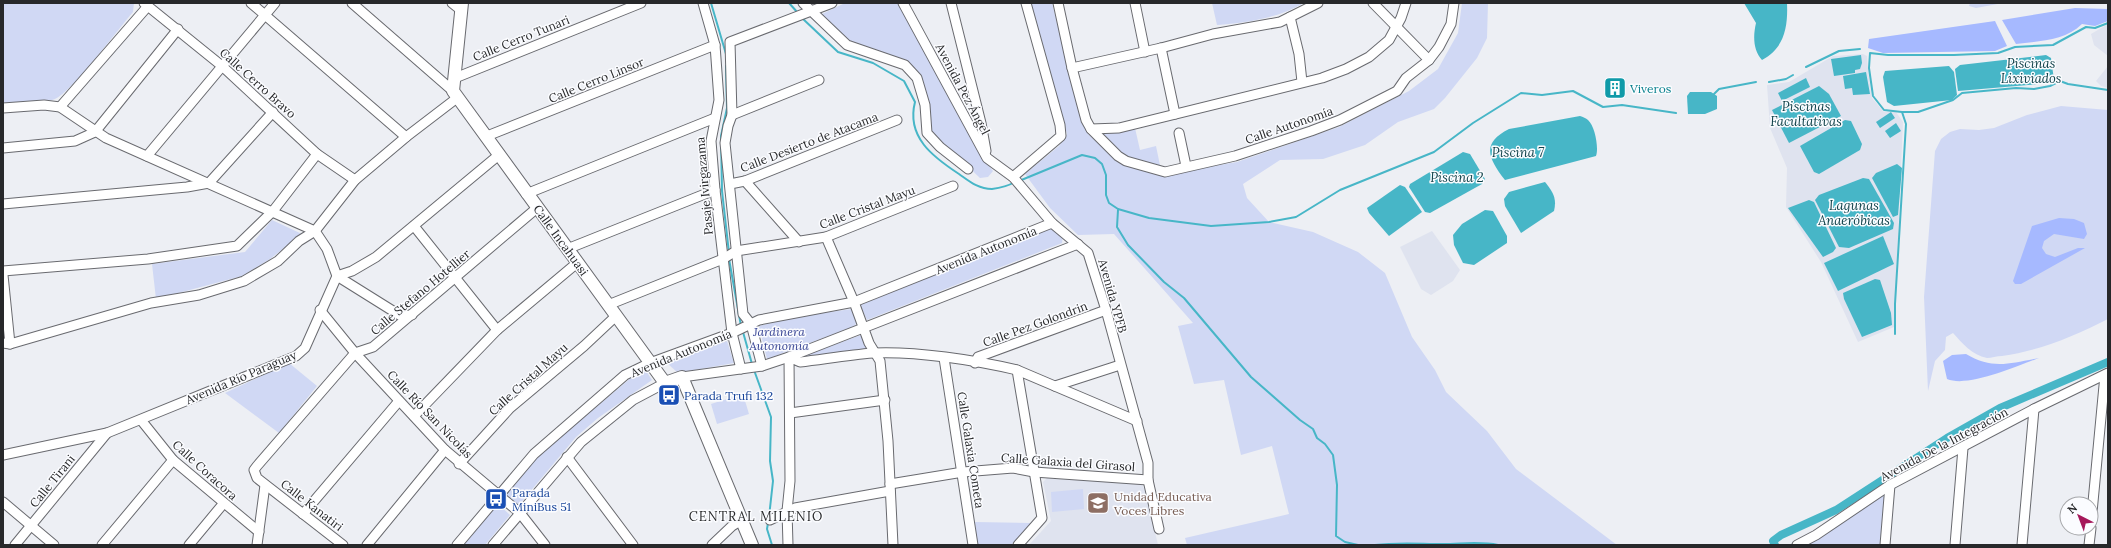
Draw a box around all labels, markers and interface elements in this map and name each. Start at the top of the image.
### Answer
street label: Calle Cerro Tunari [471,12,571,64]
street label: Avenida Pez Ángel [932,40,993,137]
street label: Calle Cerro Bravo [217,45,299,121]
street label: Calle Cerro Linsor [546,54,647,106]
water label: Piscinas Lixiviados [2001,55,2061,87]
building icon: Viveros [1602,75,1628,101]
place label: Viveros [1629,81,1672,96]
water label: Piscinas Facultativas [1770,98,1842,130]
street label: Calle Autonomía [1243,103,1335,147]
street label: Calle Desierto de Atacama [738,109,880,175]
street label: Pasaje Ivirgazama [692,136,716,236]
water label: Piscina 7 [1492,144,1544,161]
water label: Piscina 2 [1430,169,1484,186]
street label: Calle Cristal Mayu [817,182,917,232]
water label: Lagunas Anaeróbicas [1817,197,1890,229]
street label: Calle Incahuasi [530,202,592,278]
street label: Avenida Autonomía [932,223,1039,278]
street label: Calle Stefano Hotellier [367,245,473,338]
street label: Avenida YPFB [1095,257,1131,335]
street label: Calle Pez Golondrin [981,298,1089,350]
park label: Jardinera Autonomía [748,324,809,353]
street label: Avenida Autonomía [627,326,734,381]
street label: Calle Cristal Mayu [485,340,571,418]
street label: Avenida Río Paraguay [182,347,299,408]
street label: Calle Río San Nicolás [384,367,476,461]
bus stop icon: Parada Trufi 132 [656,382,682,408]
place label: Parada Trufi 132 [684,388,773,403]
street label: Calle Galaxia Cometa [954,391,988,509]
street label: Avenida De la Integración [1877,404,2010,485]
street label: Calle Coracora [169,437,241,503]
street label: Calle Galaxia del Girasol [1000,450,1136,474]
street label: Calle Tirani [26,451,78,511]
street label: Calle Kanatiri [278,476,346,534]
place label: Parada MiniBus 51 [512,485,571,514]
bus stop icon: Parada MiniBus 51 [483,486,509,512]
place label: Unidad Educativa Voces Libres [1113,489,1212,518]
school or university icon: Unidad Educativa Voces Libres [1085,490,1111,516]
north arrow [2059,496,2099,536]
text: N [2064,500,2081,517]
district label: CENTRAL MILENIO [689,508,823,525]

